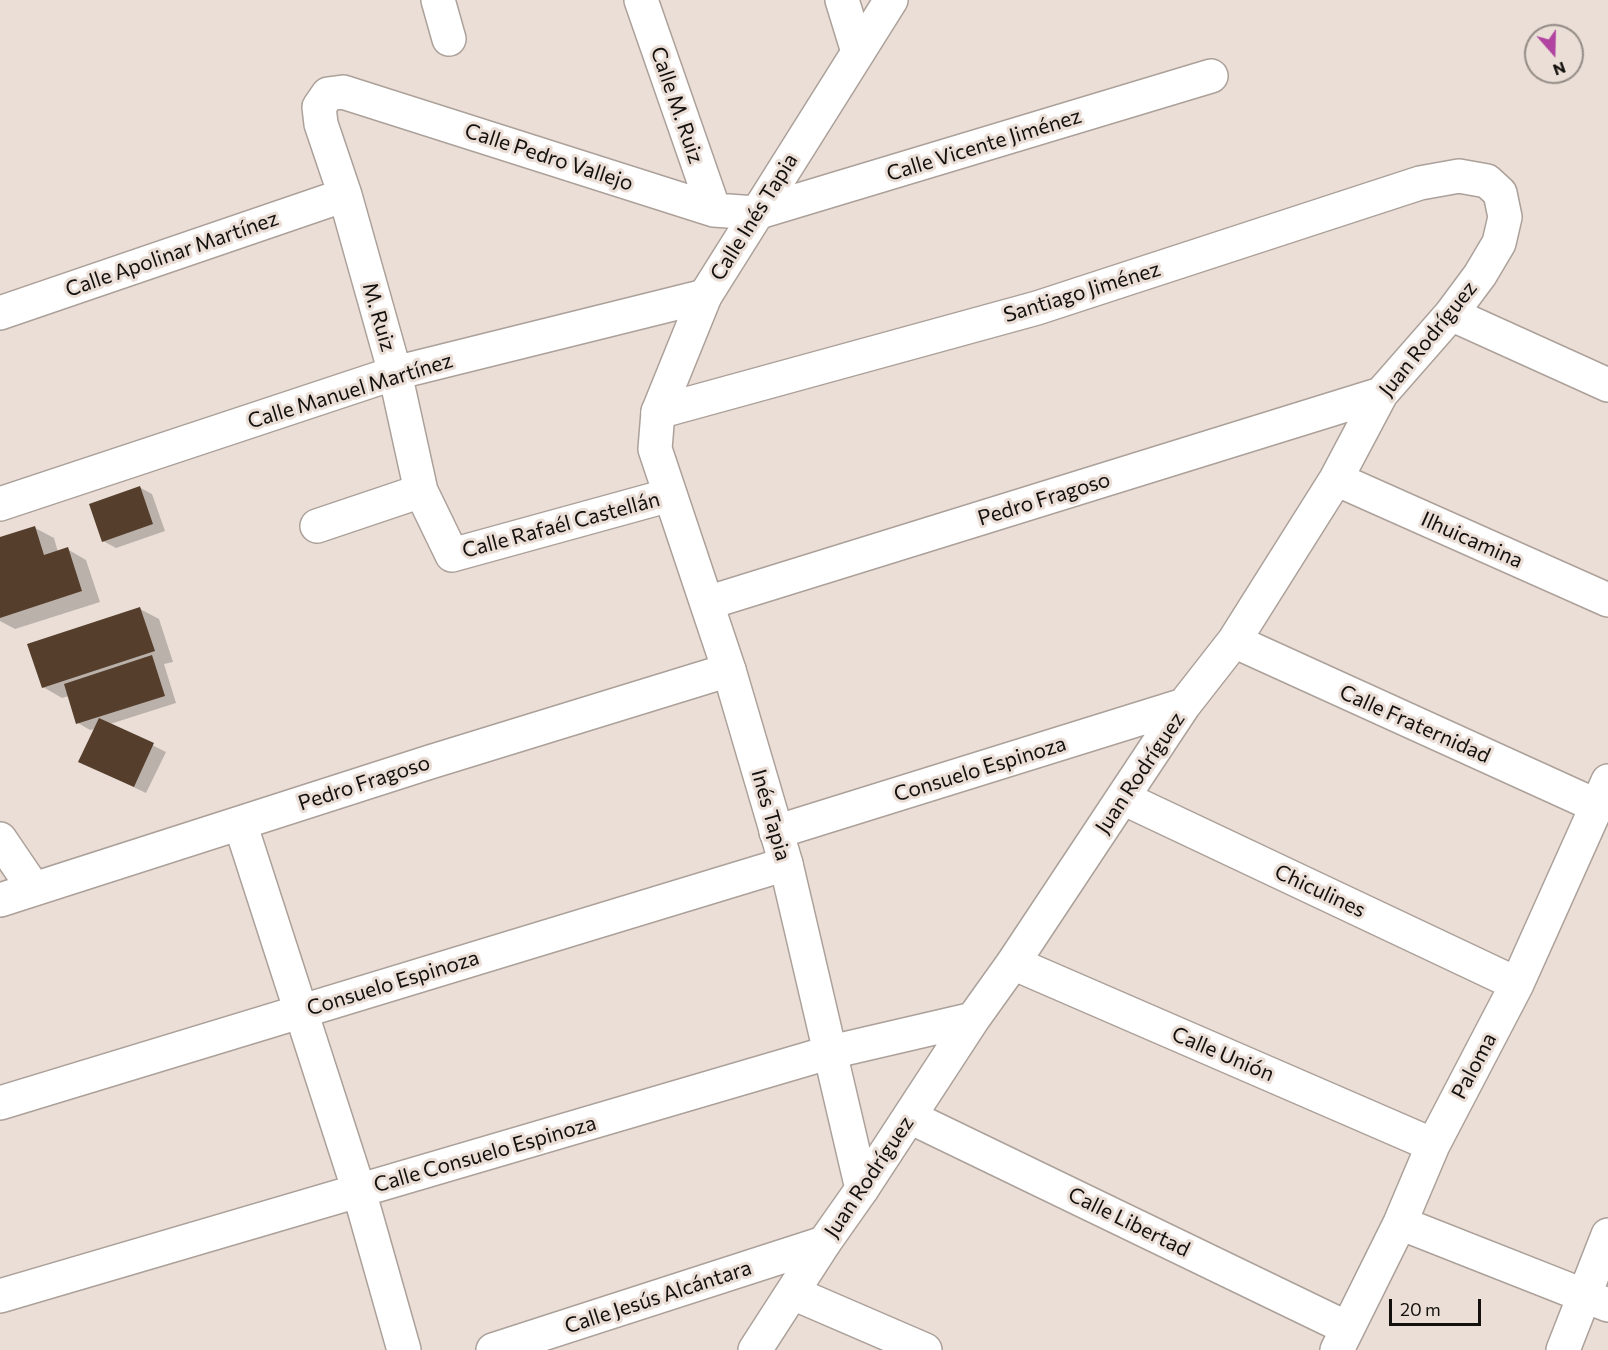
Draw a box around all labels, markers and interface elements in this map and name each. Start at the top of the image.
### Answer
north arrow [1524,24,1584,84]
street label: Calle M. Ruiz [645,43,709,167]
text: N [1551,59,1569,80]
street label: Calle Vicente Jiménez [884,103,1084,187]
street label: Calle Pedro Vallejo [462,118,636,196]
street label: Calle Inés Tapia [705,149,803,285]
street label: Calle Apolinar Martínez [62,206,282,302]
street label: Santiago Jiménez [1001,256,1163,328]
street label: Juan Rodríguez [1374,276,1482,402]
street label: M. Ruiz [357,280,401,354]
street label: Calle Manuel Martínez [244,348,456,434]
street label: Pedro Fragoso [975,467,1113,531]
street label: Calle Rafaél Castellán [459,486,663,564]
street label: Ilhuicamina [1417,506,1527,574]
street label: Calle Fraternidad [1336,679,1494,769]
street label: Juan Rodríguez [1090,707,1190,839]
street label: Consuelo Espinoza [891,731,1069,807]
street label: Pedro Fragoso [295,750,433,816]
street label: Inés Tapia [746,766,796,864]
street label: Chiculines [1271,859,1369,923]
street label: Consuelo Espinoza [304,945,482,1021]
street label: Calle Unión [1168,1021,1278,1087]
street label: Paloma [1446,1029,1502,1103]
street label: Calle Consuelo Espinoza [371,1110,599,1198]
street label: Juan Rodríguez [819,1111,919,1243]
street label: Calle Libertad [1064,1182,1194,1262]
street label: Calle Jesús Alcántara [561,1255,755,1339]
scale bar [1392,1287,1484,1325]
text: 20 m [1400,1298,1441,1320]

